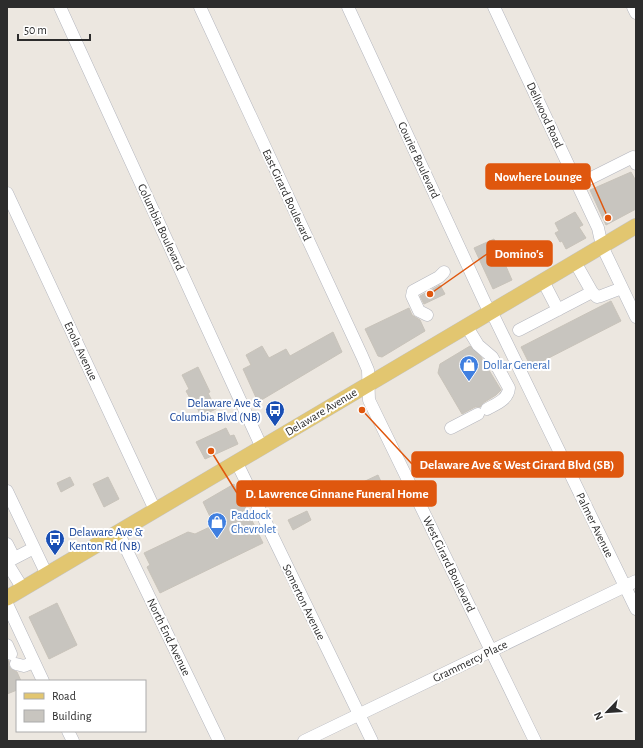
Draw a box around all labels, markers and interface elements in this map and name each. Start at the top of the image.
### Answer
scale bar [18,16,90,42]
text: 50 m [24,24,47,36]
street label: Dellwood Road [525,80,565,150]
street label: Courier Boulevard [396,120,442,200]
street label: East Girard Boulevard [260,147,314,243]
callout: Nowhere Lounge [486,164,590,189]
text: Nowhere Lounge [494,171,582,184]
street label: Columbia Boulevard [136,182,186,272]
callout: Domino's [487,241,552,266]
text: Domino's [494,248,544,261]
street label: Enola Avenue [62,320,100,382]
shop icon: Dollar General [458,354,480,382]
place label: Dollar General [483,359,550,371]
street label: Delaware Avenue [283,386,359,438]
place label: Delaware Ave & Columbia Blvd (NB) [170,397,262,423]
bus stop icon: Delaware Ave & Columbia Blvd (NB) [264,399,286,427]
callout: Delaware Ave & West Girard Blvd (SB) [412,452,623,477]
text: Delaware Ave & West Girard Blvd (SB) [419,459,615,472]
callout: D. Lawrence Ginnane Funeral Home [237,481,436,506]
text: D. Lawrence Ginnane Funeral Home [245,488,429,501]
street label: Palmer Avenue [574,491,616,559]
place label: Paddock Chevrolet [231,509,276,535]
shop icon: Paddock Chevrolet [206,511,228,539]
street label: West Girard Boulevard [421,514,477,614]
place label: Delaware Ave & Kenton Rd (NB) [69,526,143,552]
bus stop icon: Delaware Ave & Kenton Rd (NB) [44,528,66,556]
street label: Somerton Avenue [280,562,328,642]
street label: North End Avenue [145,596,193,678]
street label: Grammercy Place [431,638,510,685]
legend [16,680,146,732]
text: Road [52,690,76,702]
north arrow [587,692,627,732]
text: Building [52,710,92,722]
text: N [592,710,605,722]

